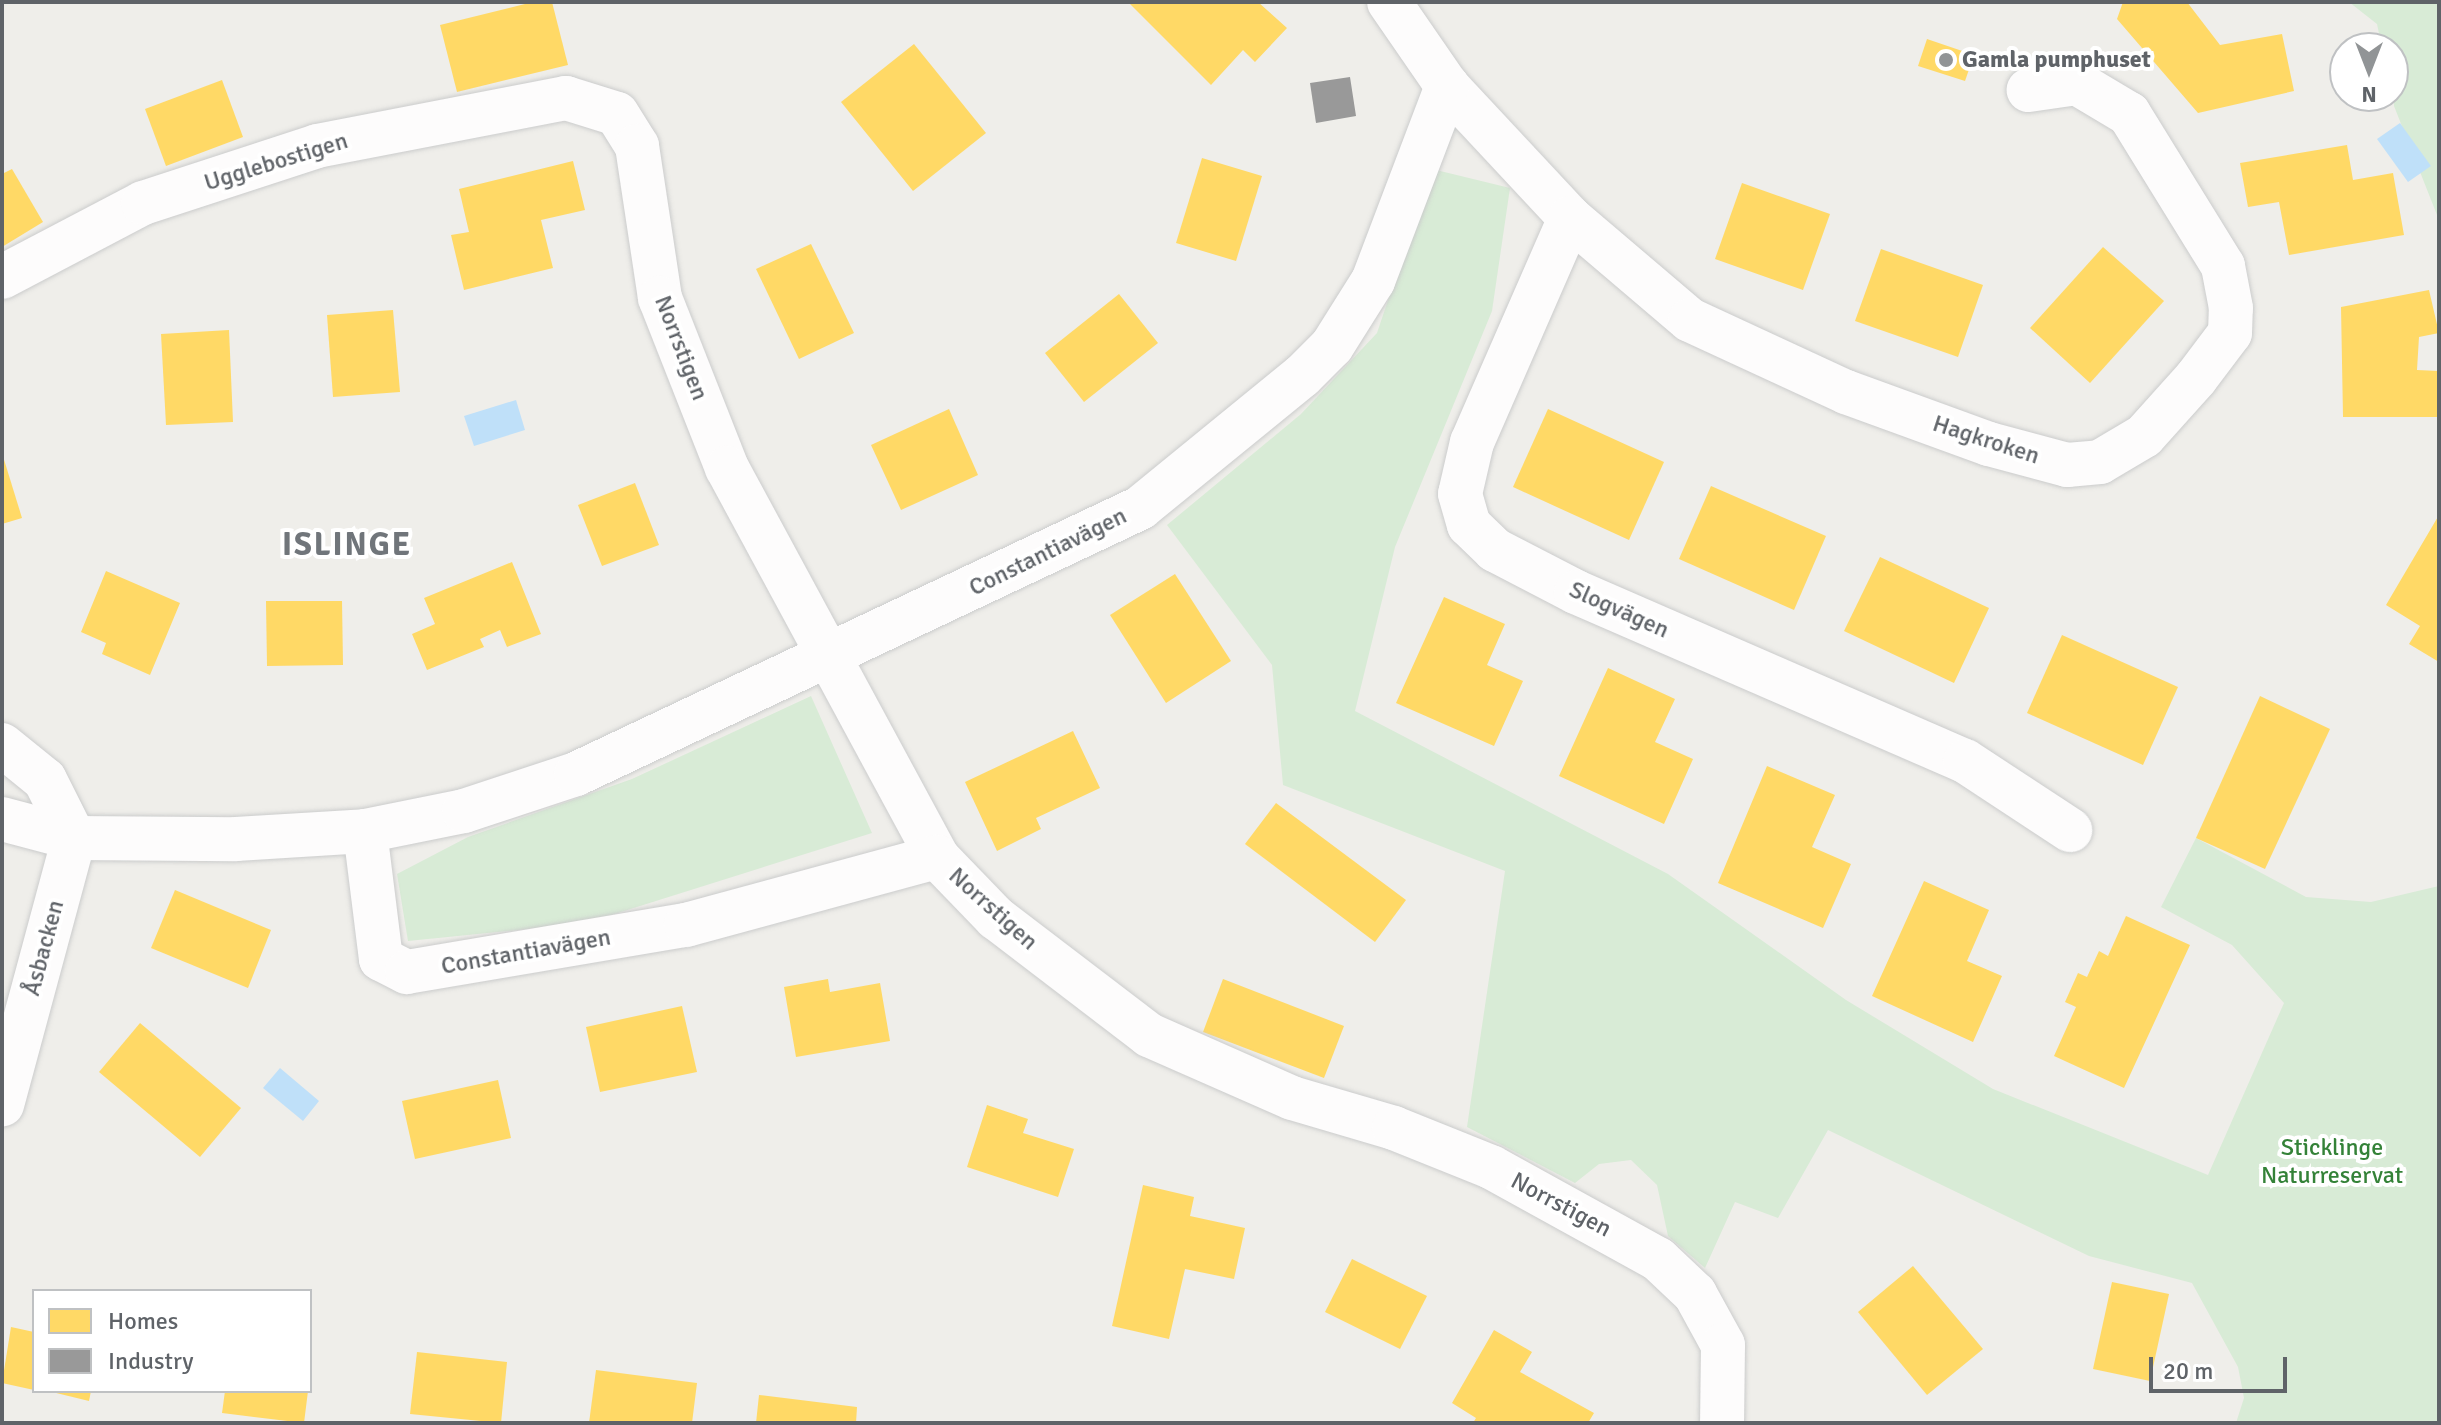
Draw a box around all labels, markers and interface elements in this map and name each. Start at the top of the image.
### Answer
north arrow [2329,32,2409,112]
place label: Gamla pumphuset [1962,46,2151,74]
marker: Gamla pumphuset [1937,51,1955,69]
text: N [2361,81,2377,108]
street label: Ugglebostigen [201,126,351,198]
street label: Norrstigen [648,292,714,404]
street label: Hagkroken [1929,409,2043,471]
street label: Constantiavägen [965,501,1131,603]
district label: ISLINGE [282,526,412,564]
street label: Slogvägen [1565,575,1673,645]
street label: Norrstigen [943,862,1043,956]
street label: Åsbacken [17,897,71,999]
street label: Constantiavägen [439,923,613,981]
park label: Sticklinge Naturreservat [2261,1134,2403,1190]
street label: Norrstigen [1506,1167,1616,1243]
legend [32,1289,312,1393]
text: Homes [108,1306,178,1336]
scale bar [2153,1341,2291,1391]
text: Industry [108,1346,194,1376]
text: 20 m [2163,1356,2213,1386]

